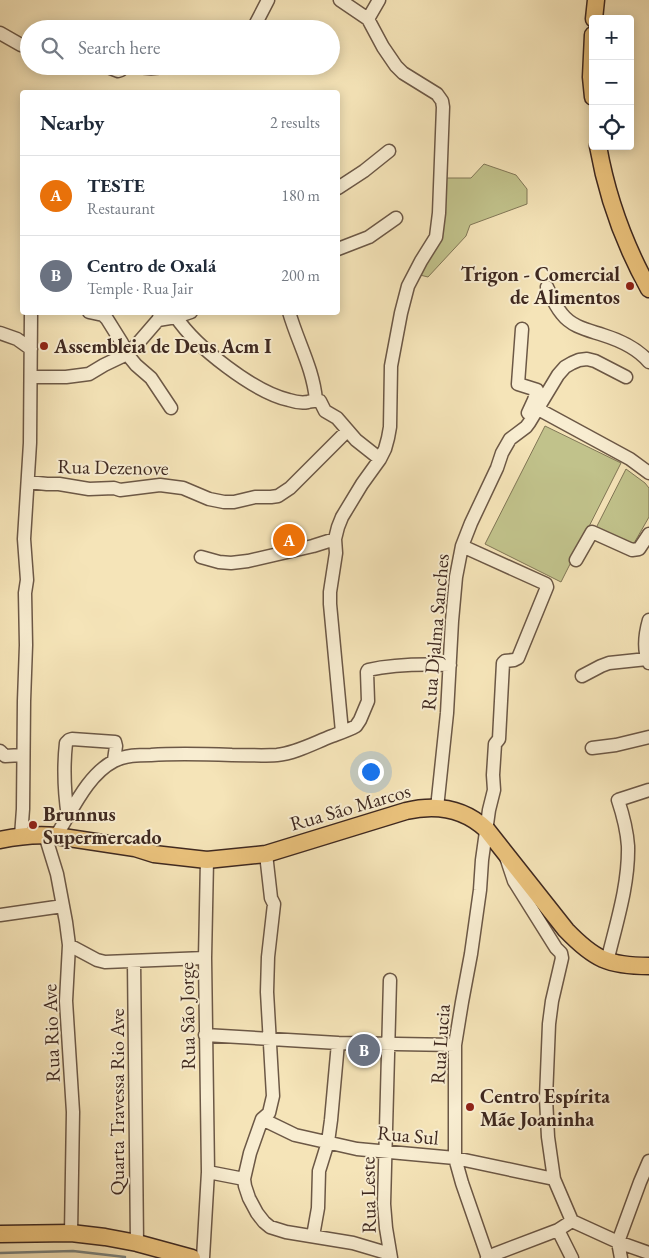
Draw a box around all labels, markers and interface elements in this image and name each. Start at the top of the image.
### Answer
map controls [589,15,634,150]
button: + [589,15,634,60]
search box [20,20,340,75]
icon: search [38,34,66,62]
text: Search here [78,35,160,60]
button: − [589,60,634,105]
button: locate [589,105,634,150]
text: Nearby [40,109,104,136]
text: 2 results [270,112,320,133]
text: TESTE [87,173,145,198]
text: A [50,185,62,206]
text: 180 m [281,185,320,206]
text: Restaurant [87,198,155,219]
text: Centro de Oxalá [87,253,216,278]
place label: Trigon - Comercial de Alimentos [461,261,620,310]
text: B [51,265,61,286]
text: 200 m [281,265,320,286]
text: Temple · Rua Jair [87,278,193,299]
marker: Trigon - Comercial de Alimentos [624,280,636,292]
place label: Assembleia de Deus Acm I [53,333,272,359]
marker: Assembleia de Deus Acm I [38,340,50,352]
street label: Rua Dezenove [57,453,169,481]
pin: A [273,521,305,559]
street label: Rua Djalma Sanches [415,553,455,711]
your location [358,759,384,785]
street label: Rua São Marcos [287,777,413,837]
place label: Brunnus Supermercado [43,801,162,850]
marker: Brunnus Supermercado [27,819,39,831]
street label: Rua São Jorge [173,962,201,1070]
street label: Rua Rio Ave [36,983,66,1083]
street label: Rua Lucia [424,1003,456,1085]
street label: Quarta Travessa Rio Ave [104,1008,130,1195]
pin: B [348,1031,380,1069]
place label: Centro Espírita Mãe Joaninha [480,1083,610,1132]
marker: Centro Espírita Mãe Joaninha [464,1101,476,1113]
street label: Rua Sul [376,1119,440,1151]
street label: Rua Leste [354,1156,382,1234]

